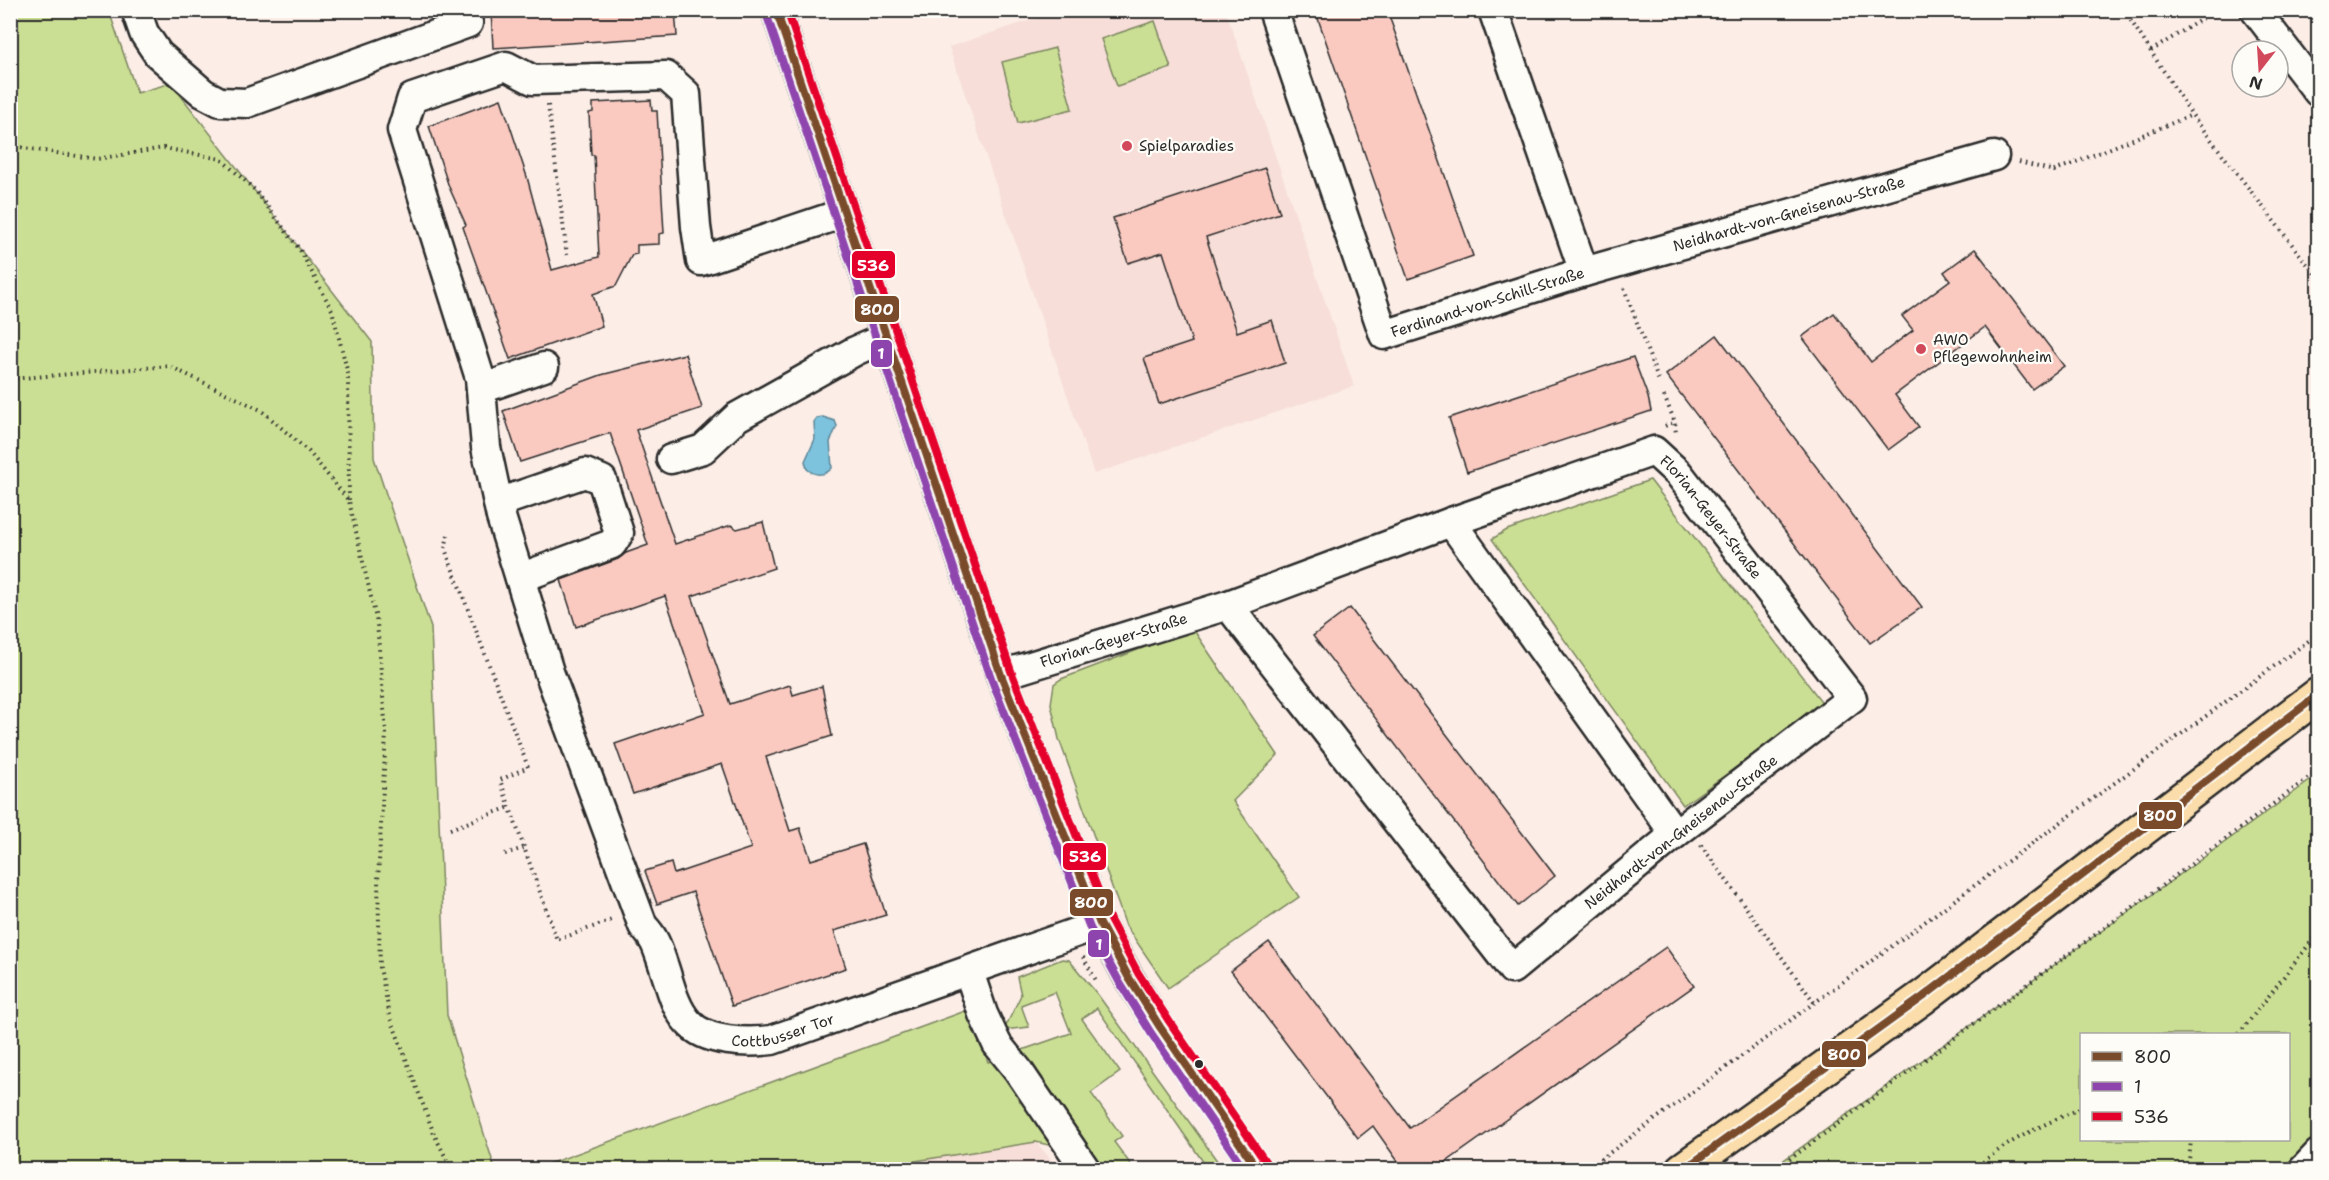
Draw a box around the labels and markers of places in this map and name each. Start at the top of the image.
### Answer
place label: Spielparadies [1139,136,1234,156]
marker: Spielparadies [1120,139,1134,153]
place label: AWO Pflegewohnheim [1933,330,2052,367]
marker: AWO Pflegewohnheim [1914,342,1928,356]
unlabelled marker [1193,1058,1205,1070]

